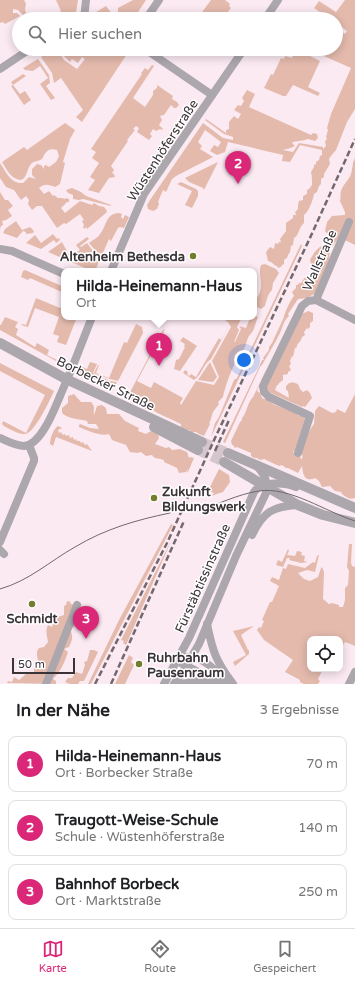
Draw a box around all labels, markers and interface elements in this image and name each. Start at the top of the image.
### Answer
search box [12,12,343,56]
icon: search [26,23,48,45]
text: Hier suchen [58,25,142,43]
street label: Wüstenhöferstraße [124,97,202,204]
pin: 2 [225,151,251,184]
street label: Wallstraße [299,227,340,293]
place label: Altenheim Bethesda [60,249,185,265]
marker: Altenheim Bethesda [188,251,198,261]
popup [61,268,257,320]
text: Hilda-Heinemann-Haus [76,277,242,295]
text: Ort [76,295,96,311]
pin: 1 [146,333,172,366]
your location [234,350,254,370]
street label: Borbecker Straße [54,353,157,415]
place label: Zukunft Bildungswerk [162,484,245,515]
marker: Zukunft Bildungswerk [149,493,159,503]
street label: Fürstäbtissinstraße [172,521,234,635]
marker: Schmidt [27,599,37,609]
pin: 3 [73,606,99,639]
place label: Schmidt [6,611,58,627]
map controls [307,636,343,672]
button: locate [307,636,343,672]
place label: Ruhrbahn Pausenraum [147,650,224,681]
scale bar [12,656,75,675]
text: 50 m [18,658,45,671]
marker: Ruhrbahn Pausenraum [134,659,144,669]
text: In der Nähe [16,700,110,721]
text: 3 Ergebnisse [260,702,339,718]
text: Hilda-Heinemann-Haus [55,747,221,765]
text: 1 [26,756,34,772]
text: 70 m [306,756,338,772]
text: Ort · Borbecker Straße [55,765,193,781]
text: Traugott-Weise-Schule [55,811,219,829]
text: 2 [26,820,34,836]
text: 140 m [298,820,338,836]
text: Schule · Wüstenhöferstraße [55,829,225,845]
text: Bahnhof Borbeck [55,875,179,893]
text: 3 [26,884,34,900]
text: 250 m [298,884,338,900]
text: Ort · Marktstraße [55,893,161,909]
tab: Karte [39,938,67,975]
tab: Route [144,938,176,975]
tab: Gespeichert [253,938,316,975]

